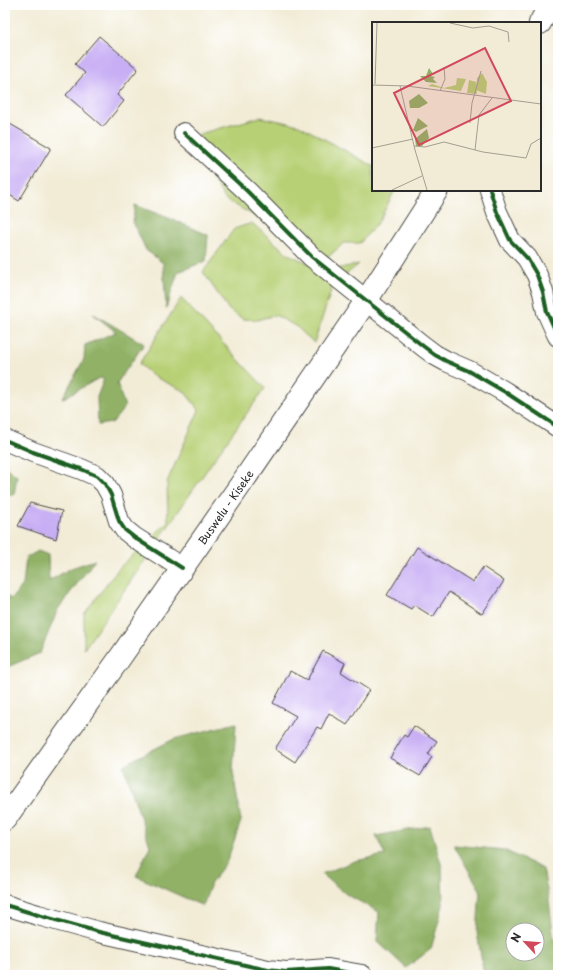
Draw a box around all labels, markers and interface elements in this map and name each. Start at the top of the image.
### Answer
inset map [372,22,541,191]
street label: Buswelu - Kiseke [193,466,257,548]
north arrow [505,922,545,962]
text: N [506,929,525,945]

